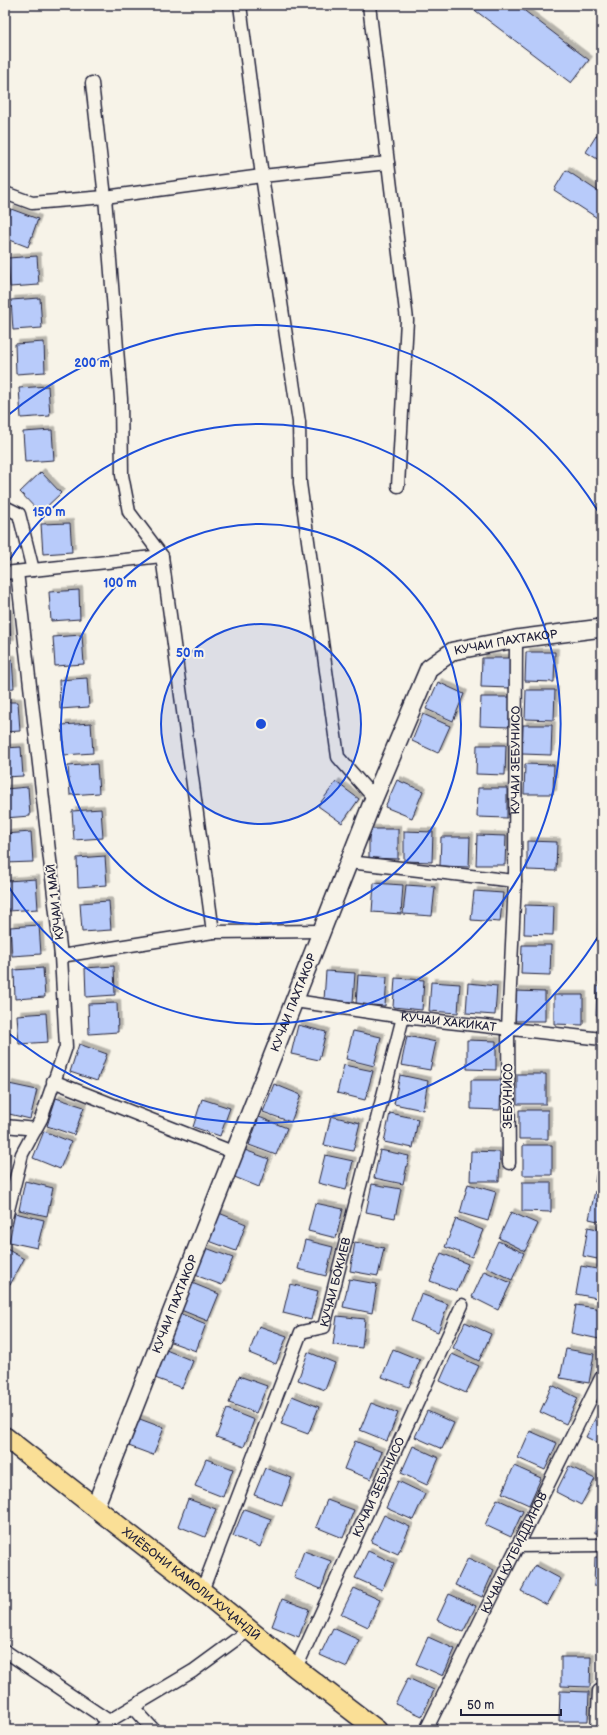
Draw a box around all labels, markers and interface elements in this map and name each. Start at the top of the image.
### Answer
text: 200 m [74,356,110,371]
text: 150 m [33,505,65,520]
text: 100 m [103,576,137,591]
street label: КУЧАИ ПАХТАКОР [453,627,559,659]
text: 50 m [176,646,204,661]
street label: КУЧАИ ЗЕБУНИСО [508,706,524,814]
centre of rings [254,717,268,731]
street label: КӮЧАИ 1 МАЙ [42,863,68,941]
street label: КУЧАИ ПАХТАКОР [268,951,320,1054]
street label: КУЧАИ ХАКИКАТ [400,1010,497,1035]
street label: ЗЕБУНИСО [501,1063,516,1129]
street label: КУЧАИ БОКИЕВ [317,1236,355,1329]
street label: КУЧАИ ПАХТАКОР [149,1253,202,1356]
street label: КУЧАИ ЗЕБУНИСО [350,1434,409,1540]
street label: КУЧАИ КУТБИДДИНОВ [478,1489,551,1616]
street label: ХИЁБОНИ КАМОЛИ ХУҶАНДӢ [119,1524,264,1644]
scale bar [461,1691,561,1717]
text: 50 m [467,1698,494,1713]

